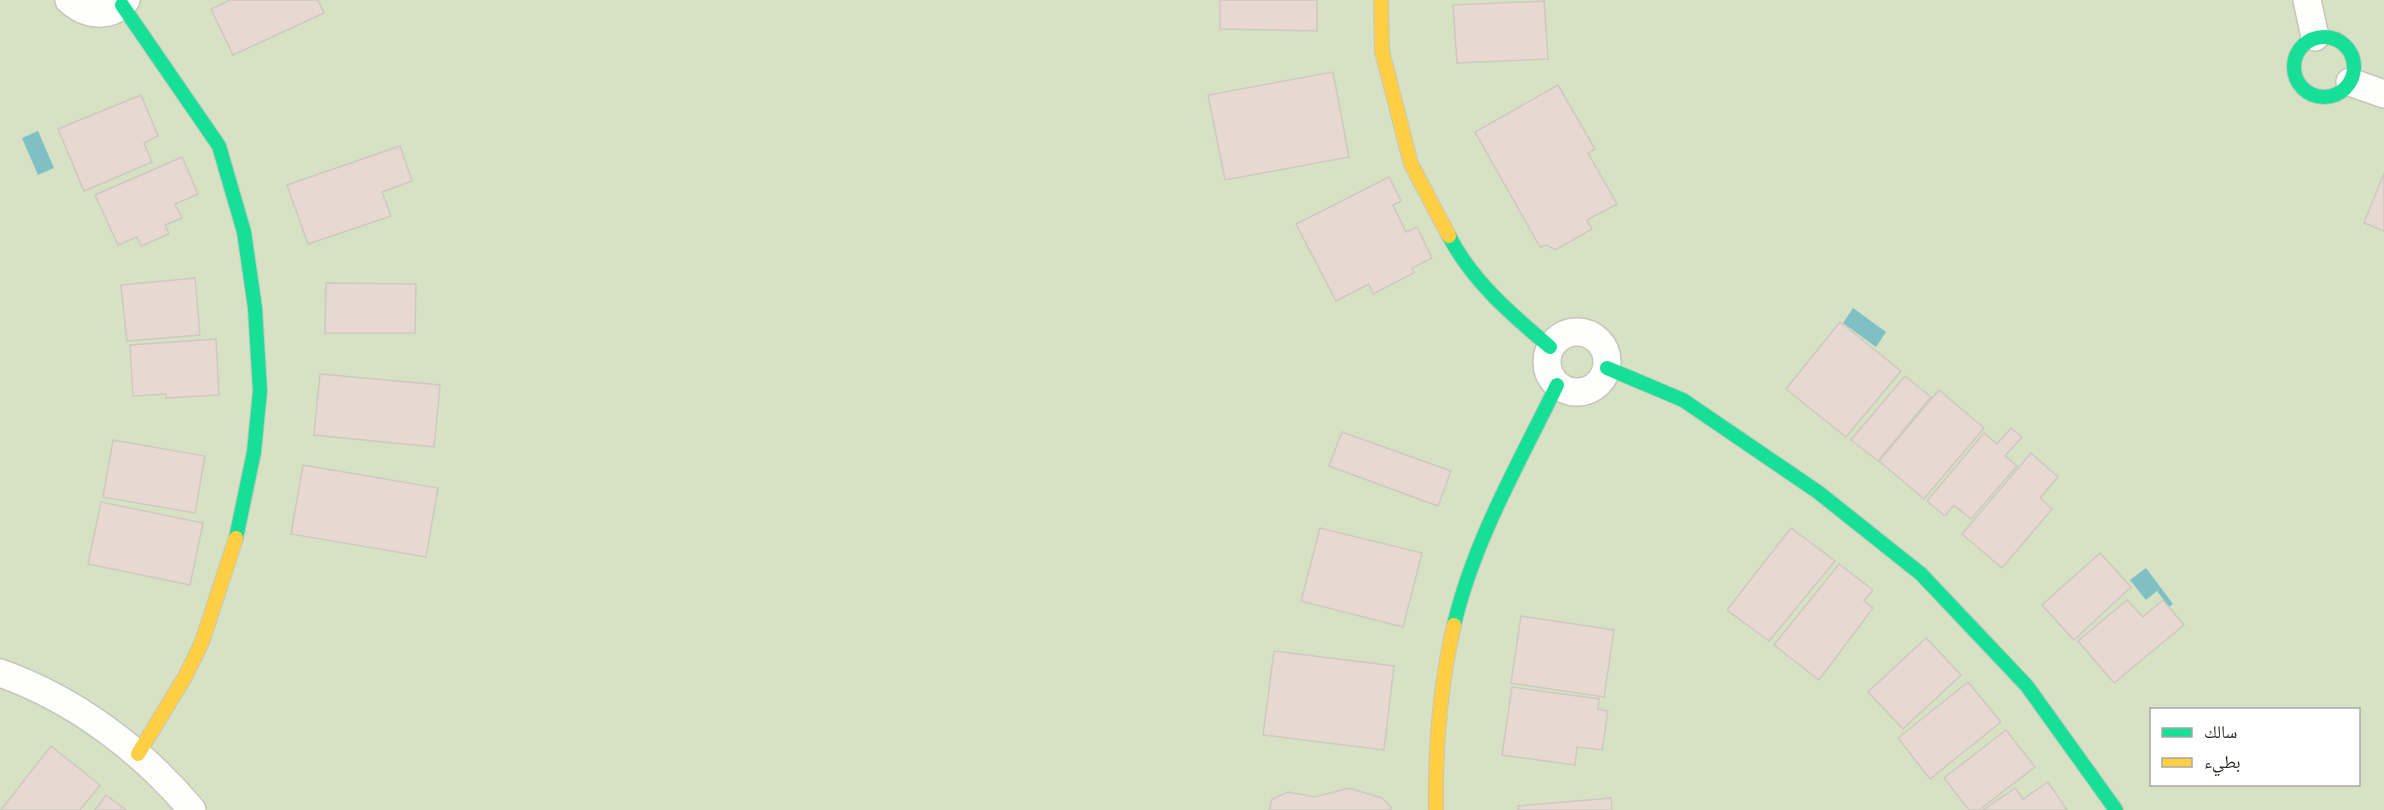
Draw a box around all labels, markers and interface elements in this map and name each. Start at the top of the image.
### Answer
legend [2150,708,2360,786]
text: سالك [2204,721,2237,742]
text: بطيء [2204,751,2241,777]

